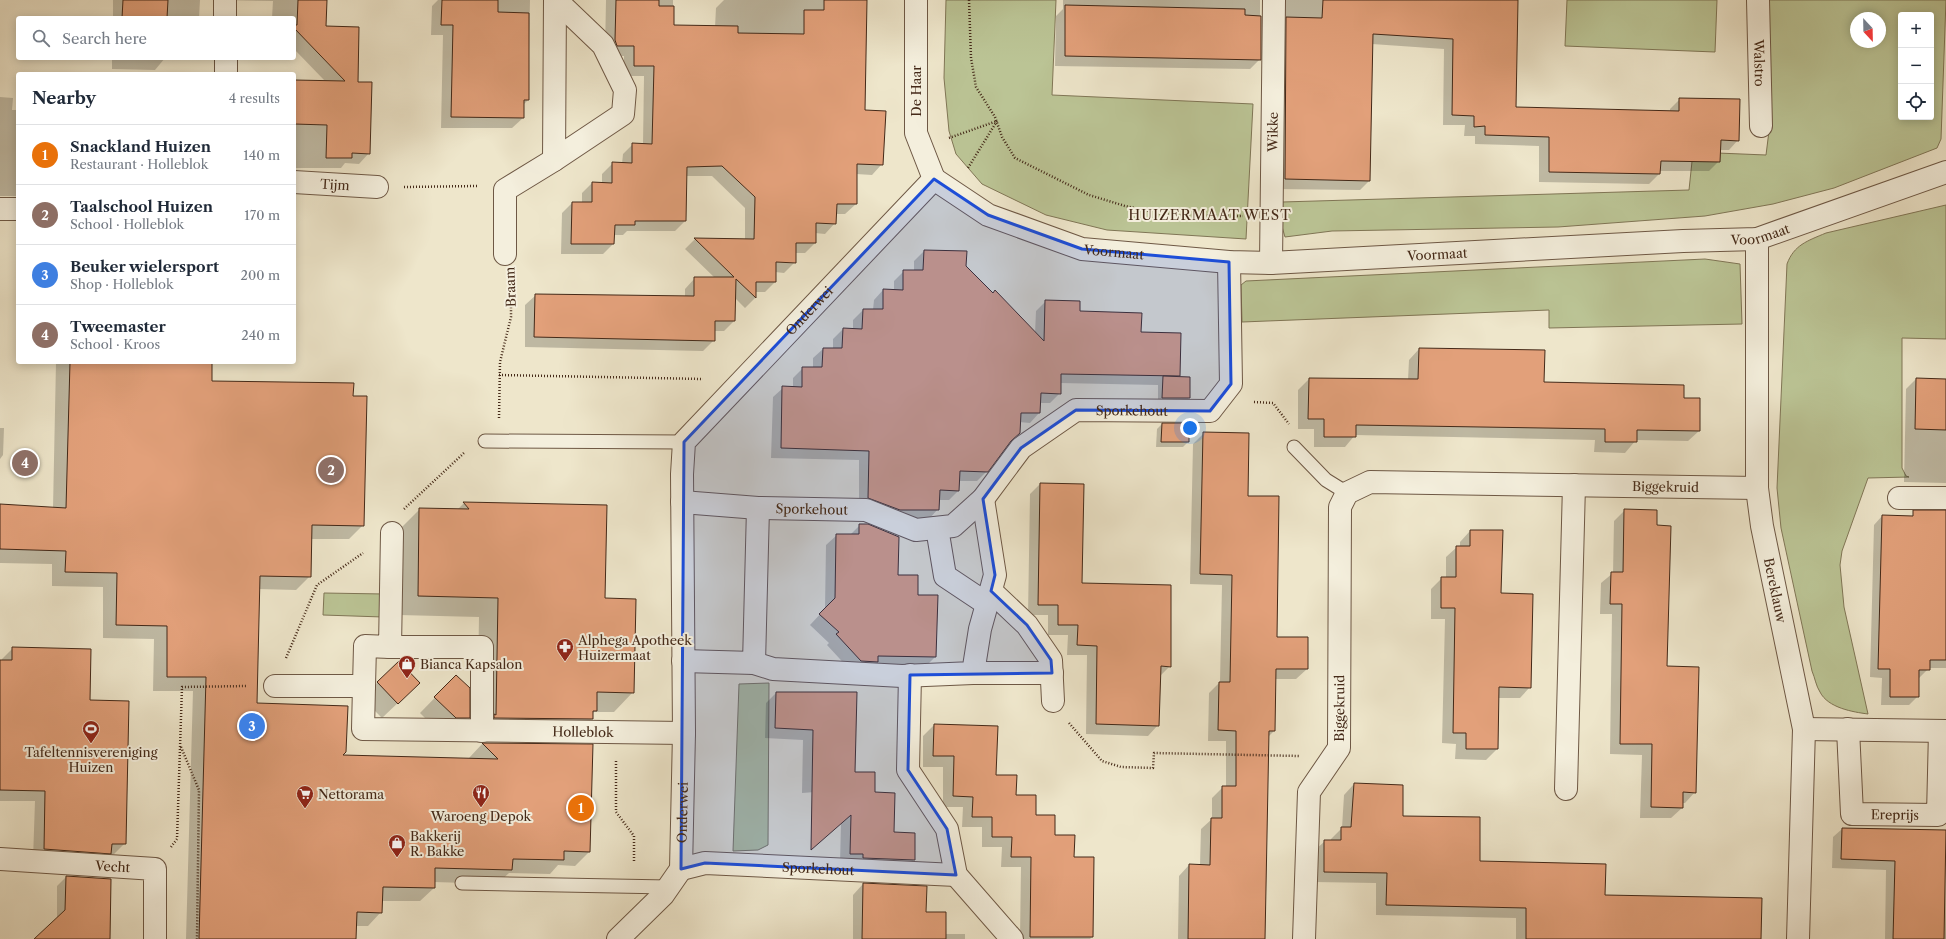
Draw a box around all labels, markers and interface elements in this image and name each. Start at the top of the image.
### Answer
north arrow [1850,12,1886,48]
map controls [1898,12,1934,120]
button: + [1898,12,1934,48]
search box [16,16,296,60]
icon: search [30,27,52,49]
text: Search here [62,29,147,48]
street label: Walstro [1751,38,1768,87]
button: − [1898,48,1934,84]
street label: De Haar [908,65,924,117]
button: locate [1898,84,1934,120]
text: Nearby [32,88,96,108]
text: 4 results [229,90,280,106]
street label: Wikke [1264,112,1281,153]
text: Snackland Huizen [70,137,211,156]
text: 1 [42,147,48,163]
text: 140 m [243,147,280,163]
text: Restaurant · Holleblok [70,156,208,172]
street label: Tijm [320,176,350,193]
text: Taalschool Huizen [70,197,213,216]
district label: HUIZERMAAT WEST [1128,206,1292,224]
text: 2 [41,207,49,223]
text: 170 m [244,207,280,223]
text: School · Holleblok [70,216,184,232]
street label: Voormaat [1730,220,1792,248]
street label: Voormaat [1082,241,1145,262]
street label: Voormaat [1406,245,1468,264]
text: Beuker wielersport [70,257,219,276]
text: 3 [41,267,49,283]
text: 200 m [240,267,280,283]
street label: Braam [501,267,519,307]
text: Shop · Holleblok [70,276,173,292]
street label: Onderwei [782,283,836,338]
text: Tweemaster [70,317,166,336]
text: 4 [41,327,49,343]
text: 240 m [241,327,280,343]
text: School · Kroos [70,336,160,352]
street label: Sporkehout [1096,402,1168,419]
your location [1180,418,1200,438]
pin: 4 [12,448,38,478]
pin: 2 [318,455,344,485]
street label: Biggekruid [1632,478,1699,495]
street label: Sporkehout [775,500,848,518]
street label: Bereklauw [1761,556,1790,624]
place label: Alphega Apotheek Huizermaat [577,632,692,663]
pharmacy icon: Alphega Apotheek Huizermaat [555,637,575,662]
shop icon: Bianca Kapsalon [397,654,417,679]
place label: Bianca Kapsalon [420,656,522,672]
street label: Biggekruid [1331,675,1347,742]
pin: 3 [239,711,265,741]
sports icon: Tafeltennisvereniging Huizen [81,719,101,744]
street label: Holleblok [552,723,614,740]
place label: Tafeltennisvereniging Huizen [24,744,158,775]
street label: Onderwei [674,782,691,843]
restaurant icon: Waroeng Depok [471,783,491,808]
supermarket icon: Nettorama [295,784,315,809]
place label: Nettorama [318,786,384,802]
pin: 1 [568,793,594,823]
street label: Ereprijs [1871,806,1920,823]
place label: Waroeng Depok [430,808,532,824]
place label: Bakkerij R. Bakke [410,828,464,859]
shop icon: Bakkerij R. Bakke [387,833,407,858]
street label: Vecht [94,857,131,875]
street label: Sporkehout [782,859,855,878]

